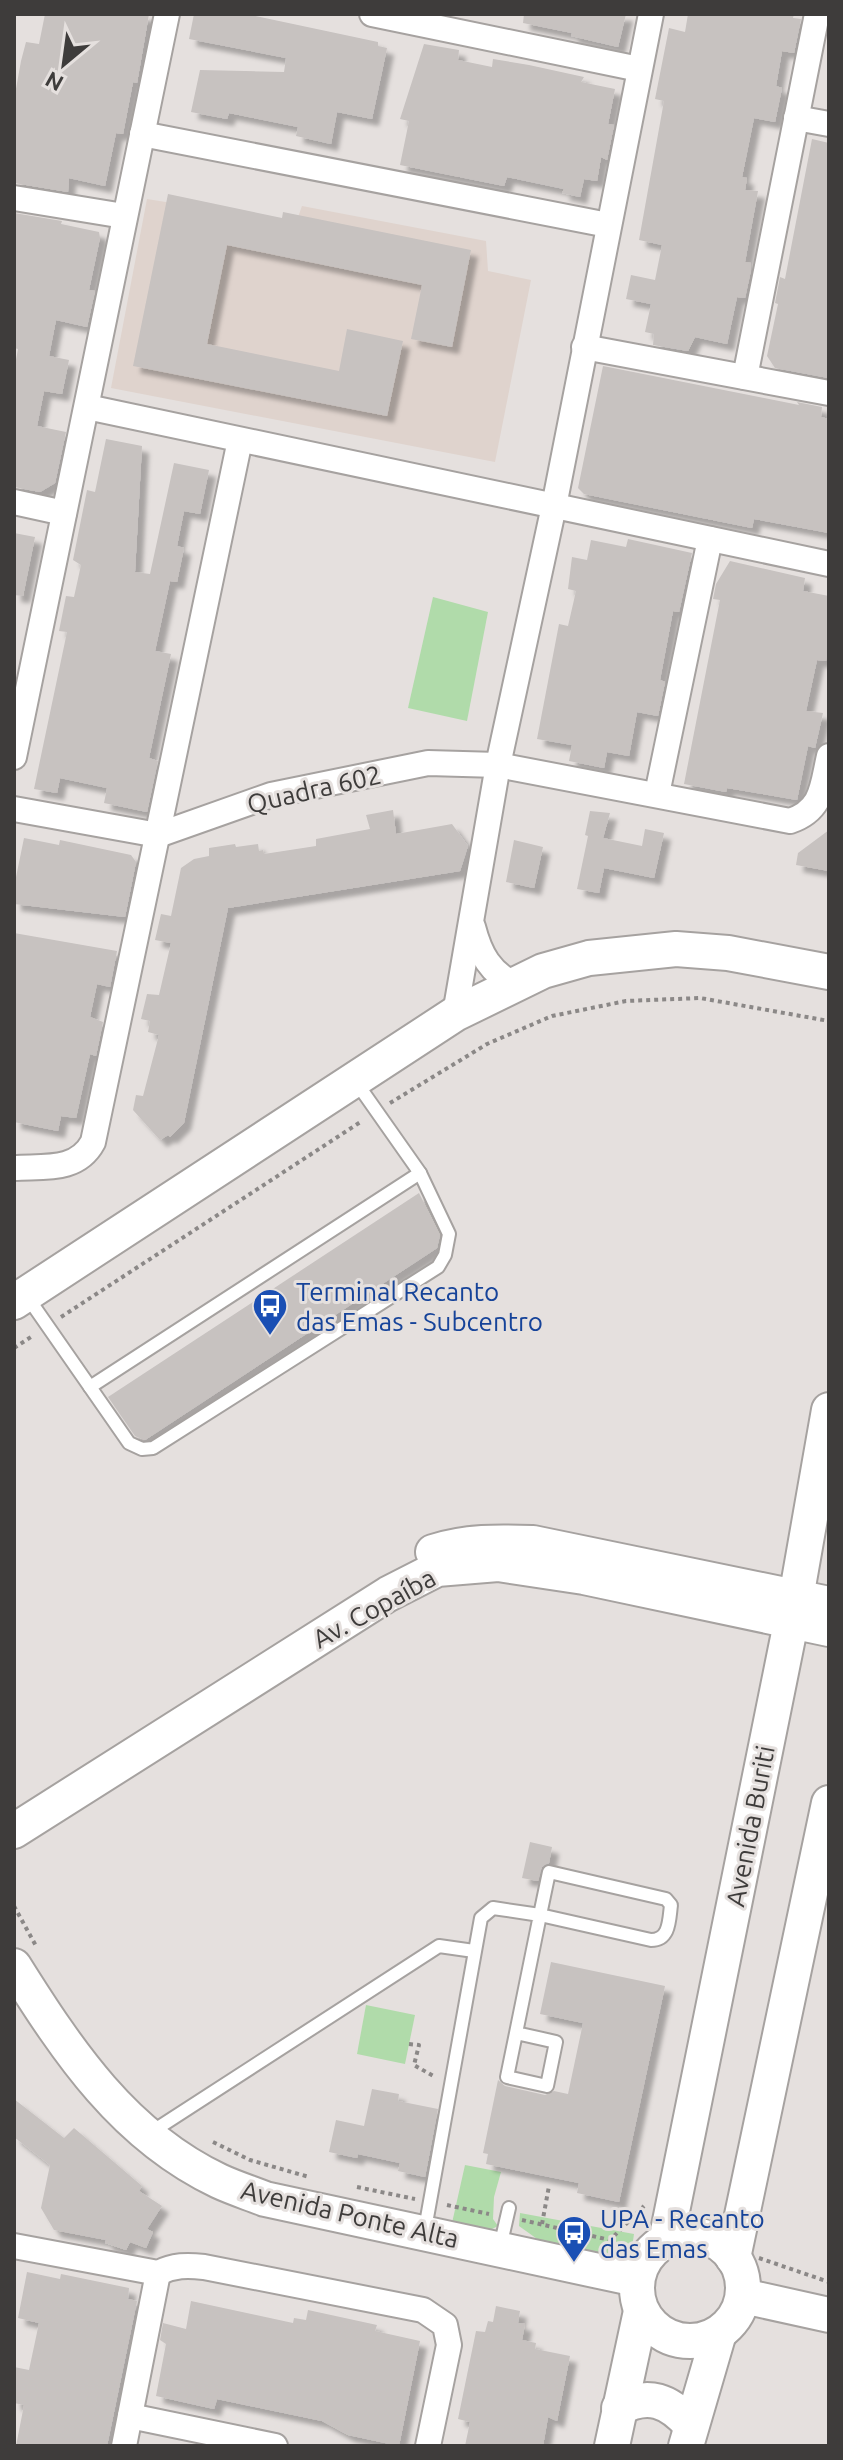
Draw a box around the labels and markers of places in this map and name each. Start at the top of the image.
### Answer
place label: Terminal Recanto das Emas - Subcentro [296,1277,543,1336]
bus stop icon: Terminal Recanto das Emas - Subcentro [251,1287,289,1337]
place label: UPA - Recanto das Emas [600,2204,765,2263]
bus stop icon: UPA - Recanto das Emas [555,2214,593,2264]

